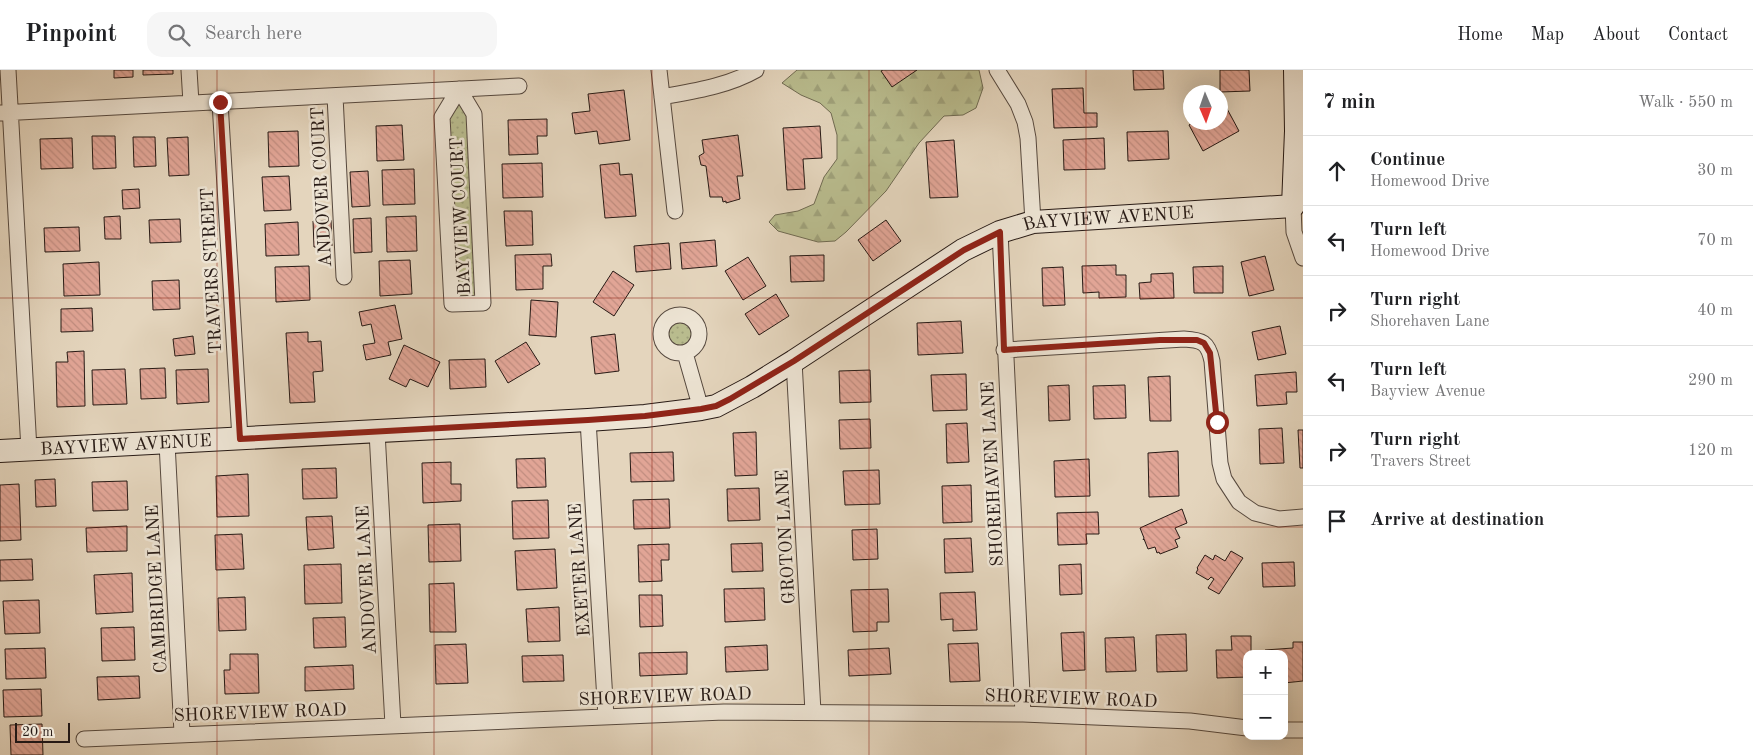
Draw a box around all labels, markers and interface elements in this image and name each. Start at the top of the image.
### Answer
search box [147,12,497,57]
icon: search [165,21,193,49]
text: Pinpoint [25,23,117,47]
text: Search here [205,25,302,44]
text: Home [1457,26,1503,44]
text: Map [1531,26,1564,44]
text: About [1592,26,1640,44]
text: Contact [1668,26,1728,44]
north arrow [1183,85,1228,130]
route end [209,91,232,114]
text: 7 min [1323,92,1376,113]
text: Walk · 550 m [1638,95,1733,111]
street label: ANDOVER COURT [309,106,335,268]
street label: BAYVIEW COURT [448,137,474,295]
text: Continue [1370,151,1445,170]
icon: ahead [1323,157,1351,185]
text: 30 m [1697,163,1733,179]
text: Homewood Drive [1370,174,1489,190]
street label: TRAVERS STREET [199,187,225,355]
street label: BAYVIEW AVENUE [1021,204,1194,235]
text: Turn left [1370,221,1447,240]
icon: left [1323,227,1351,255]
text: 70 m [1697,233,1733,249]
text: Homewood Drive [1370,244,1489,260]
text: Turn right [1370,291,1460,310]
icon: right [1323,297,1351,325]
text: 40 m [1697,303,1733,319]
text: Shorehaven Lane [1370,314,1489,330]
text: Turn left [1370,361,1447,380]
icon: left [1323,367,1351,395]
text: 290 m [1688,373,1733,389]
street label: SHOREHAVEN LANE [979,381,1007,567]
text: Bayview Avenue [1370,384,1485,400]
route start [1206,411,1229,434]
text: Turn right [1370,431,1460,450]
street label: BAYVIEW AVENUE [40,432,212,459]
icon: right [1323,437,1351,465]
text: 120 m [1688,443,1733,459]
text: Travers Street [1370,454,1471,470]
street label: GROTON LANE [773,469,799,605]
street label: EXETER LANE [566,503,594,637]
street label: CAMBRIDGE LANE [144,504,170,674]
street label: ANDOVER LANE [354,505,380,655]
icon: arrive [1323,507,1351,535]
text: Arrive at destination [1370,511,1544,530]
map controls [1243,650,1288,740]
button: + [1243,650,1288,695]
street label: SHOREVIEW ROAD [578,685,752,709]
street label: SHOREVIEW ROAD [984,687,1158,711]
button: − [1243,695,1288,740]
street label: SHOREVIEW ROAD [173,701,347,725]
scale bar [15,720,70,743]
text: 20 m [22,725,53,739]

